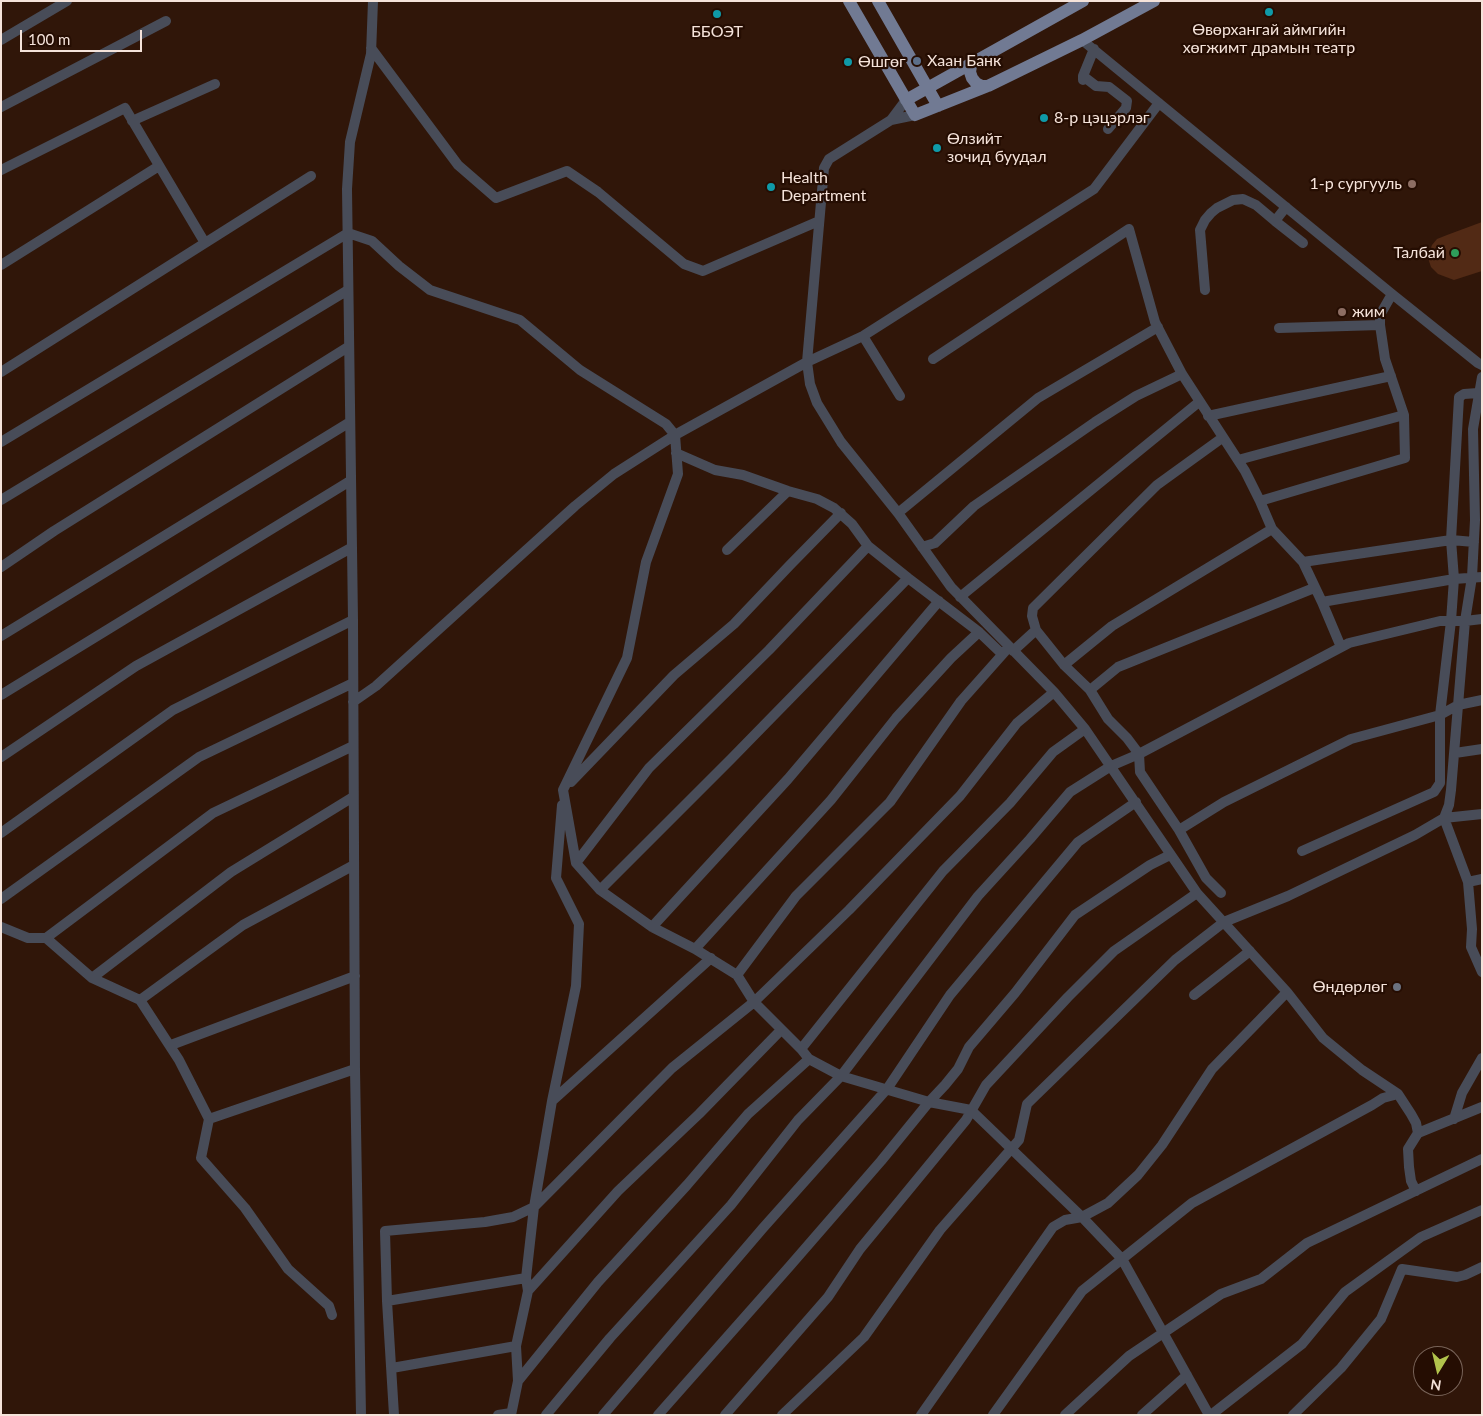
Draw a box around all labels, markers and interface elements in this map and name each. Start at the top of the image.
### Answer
marker: Өвөрхангай аймгийн хөгжимт драмын театр [1263,6,1275,18]
marker: ББОЭТ [711,8,723,20]
scale bar [22,20,145,52]
place label: Өвөрхангай аймгийн хөгжимт драмын театр [1183,20,1355,58]
place label: ББОЭТ [691,22,743,42]
text: 100 m [28,30,70,48]
place label: Хаан Банк [927,51,1001,71]
place label: Өшгөг [858,52,906,72]
marker: Хаан Банк [911,55,923,67]
marker: Өшгөг [842,56,854,68]
place label: 8-р цэцэрлэг [1054,108,1149,128]
marker: 8-р цэцэрлэг [1038,112,1050,124]
place label: Өлзийт зочид буудал [947,129,1047,167]
marker: Өлзийт зочид буудал [931,142,943,154]
place label: Health Department [781,168,866,206]
place label: 1-р сургууль [1309,174,1402,194]
marker: 1-р сургууль [1406,178,1418,190]
marker: Health Department [765,181,777,193]
place label: Талбай [1394,243,1445,263]
marker: Талбай [1449,247,1461,259]
place label: жим [1352,302,1385,322]
marker: жим [1336,306,1348,318]
place label: Өндөрлөг [1313,977,1387,997]
marker: Өндөрлөг [1391,981,1403,993]
north arrow [1413,1346,1463,1396]
text: N [1429,1376,1442,1395]

